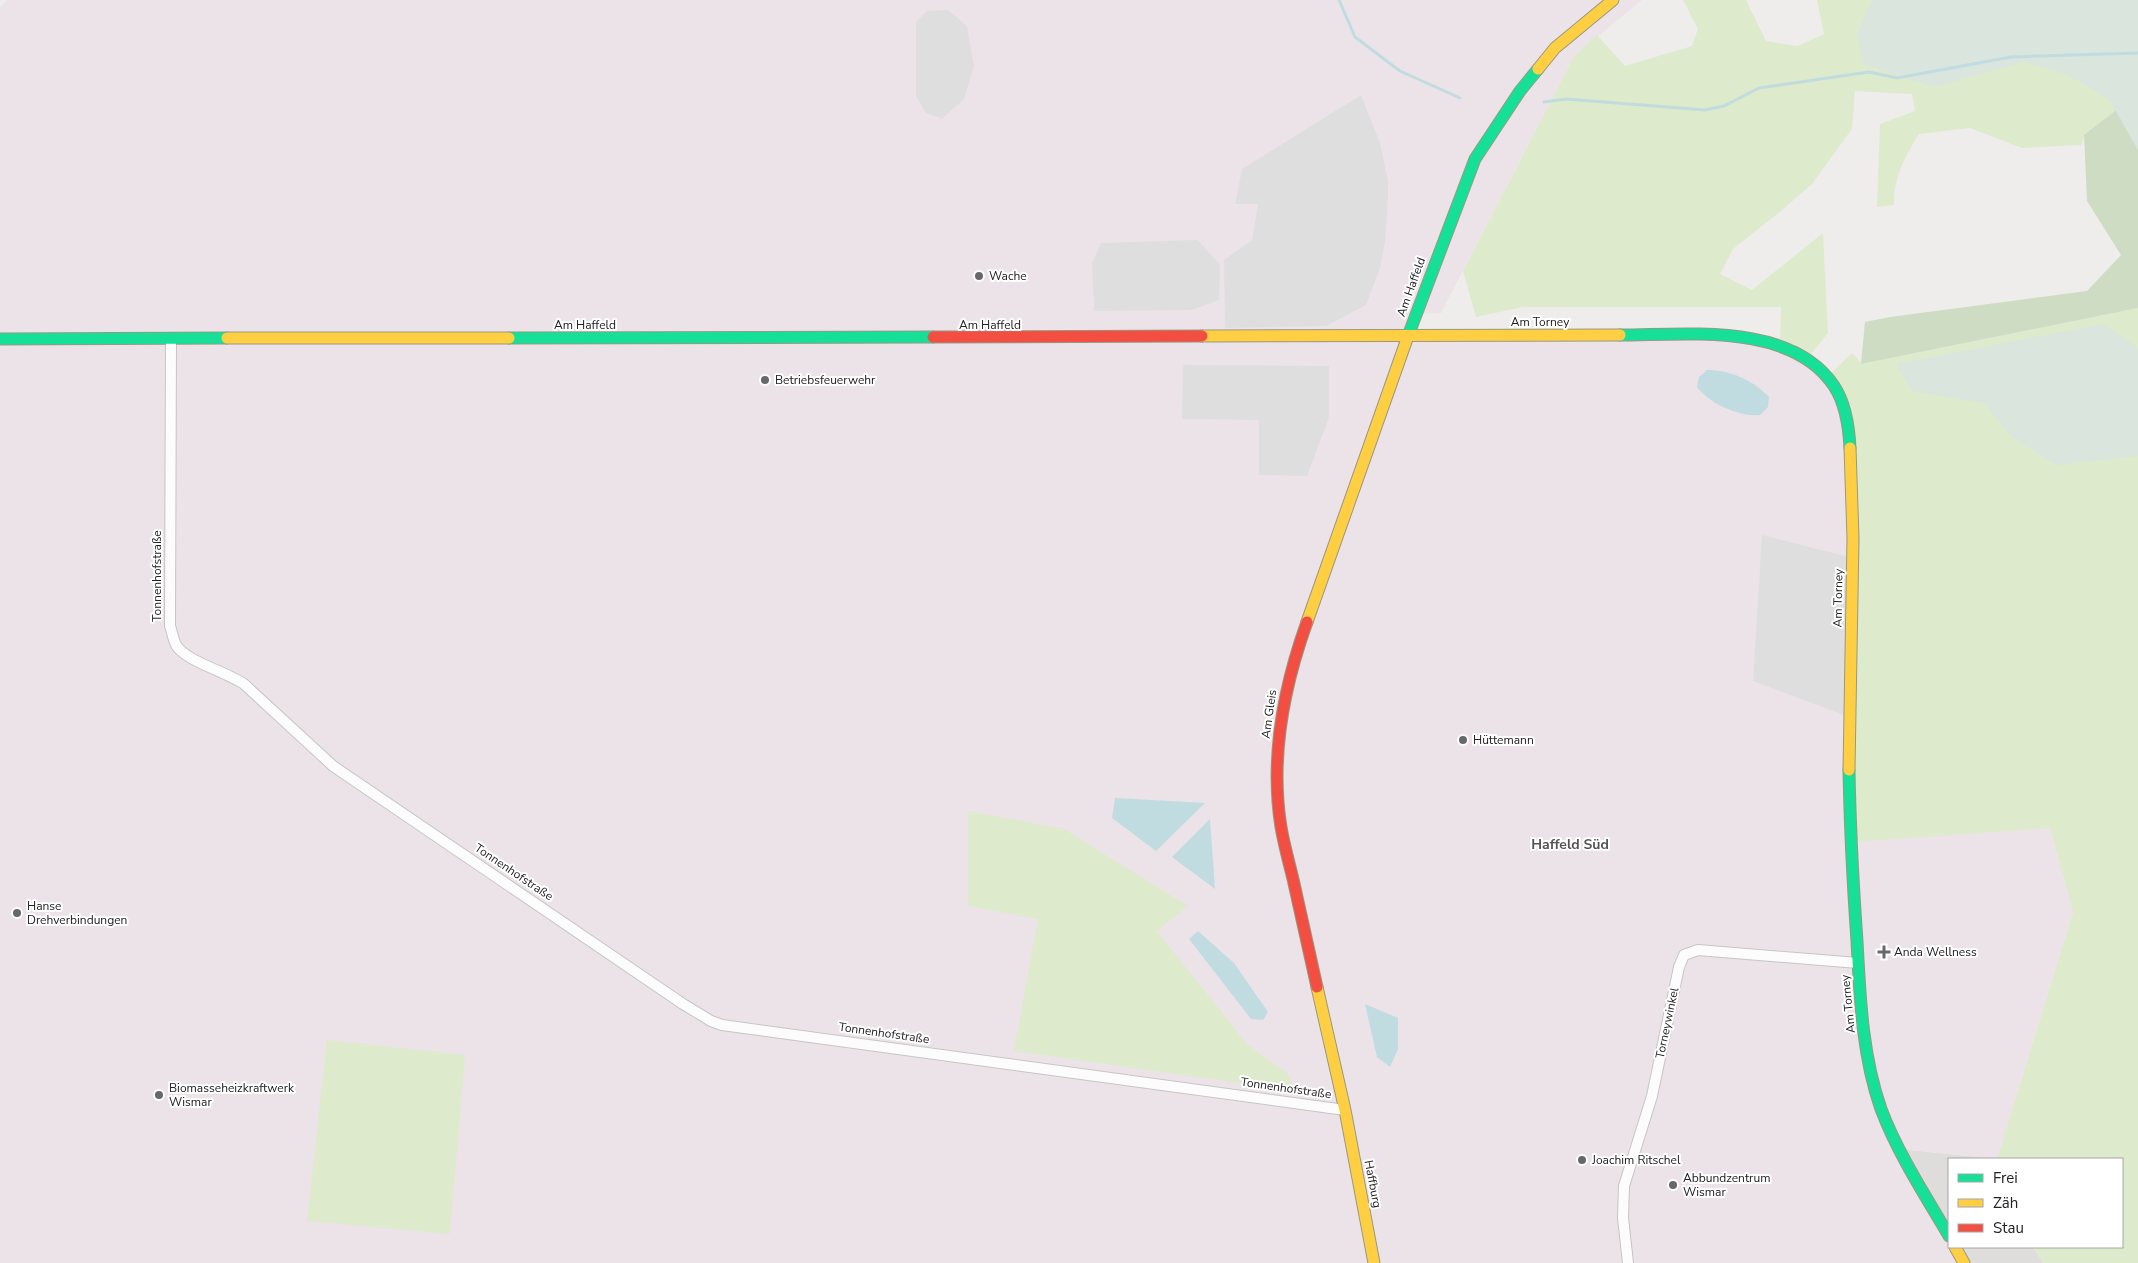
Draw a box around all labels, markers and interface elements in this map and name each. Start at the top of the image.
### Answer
street label: Am Haffeld [1393,255,1429,319]
place label: Wache [989,268,1027,284]
marker: Wache [973,270,985,282]
street label: Am Torney [1511,314,1570,330]
street label: Am Haffeld [554,317,616,333]
street label: Am Haffeld [959,317,1021,333]
place label: Betriebsfeuerwehr [775,372,876,388]
marker: Betriebsfeuerwehr [759,374,771,386]
street label: Tonnenhofstraße [149,530,165,622]
street label: Am Torney [1829,568,1847,627]
street label: Am Gleis [1258,688,1280,739]
place label: Hüttemann [1473,732,1534,748]
marker: Hüttemann [1457,734,1469,746]
district label: Haffeld Süd [1531,835,1609,854]
street label: Tonnenhofstraße [472,840,556,904]
place label: Hanse Drehverbindungen [27,898,127,928]
marker: Hanse Drehverbindungen [11,907,23,919]
place label: Anda Wellness [1894,944,1977,960]
marker: Anda Wellness [1878,946,1890,958]
street label: Am Torney [1837,973,1859,1034]
street label: Torneywinkel [1652,986,1682,1060]
street label: Tonnenhofstraße [838,1019,930,1047]
street label: Tonnenhofstraße [1240,1074,1332,1102]
place label: Biomasseheizkraftwerk Wismar [169,1080,295,1110]
marker: Biomasseheizkraftwerk Wismar [153,1089,165,1101]
place label: Joachim Ritschel [1591,1152,1681,1168]
marker: Joachim Ritschel [1576,1154,1588,1166]
legend [1948,1158,2123,1248]
street label: Haffburg [1361,1159,1385,1209]
text: Frei [1993,1168,2018,1188]
place label: Abbundzentrum Wismar [1683,1170,1770,1200]
marker: Abbundzentrum Wismar [1667,1179,1679,1191]
text: Zäh [1993,1193,2018,1213]
text: Stau [1993,1218,2024,1238]

